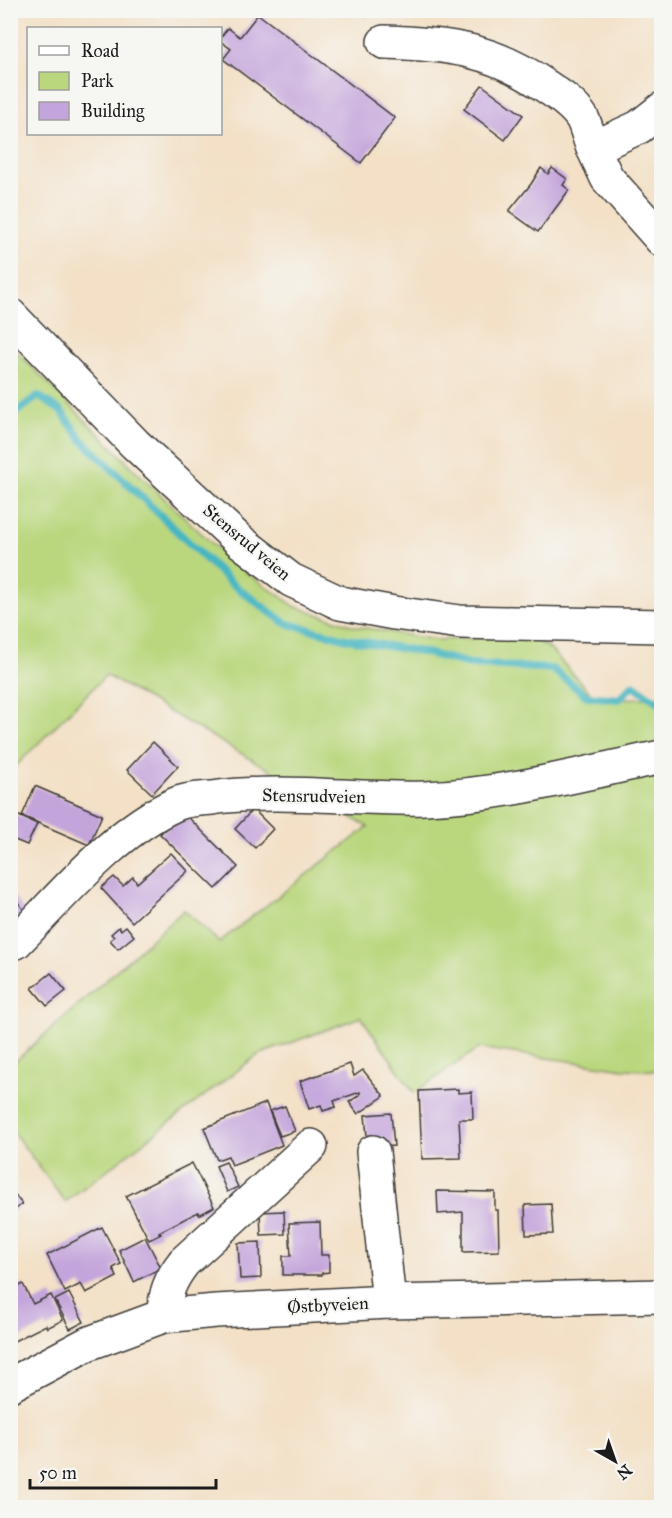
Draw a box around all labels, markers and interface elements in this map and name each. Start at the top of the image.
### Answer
legend [27,27,222,135]
text: Road [81,40,119,62]
text: Park [81,70,114,92]
text: Building [81,100,145,123]
street label: Stensrud veien [199,499,296,585]
street label: Stensrudveien [262,784,366,808]
street label: Østbyveien [287,1292,370,1318]
north arrow [585,1431,645,1491]
scale bar [30,1452,216,1490]
text: N [613,1460,636,1484]
text: 50 m [39,1462,77,1484]

